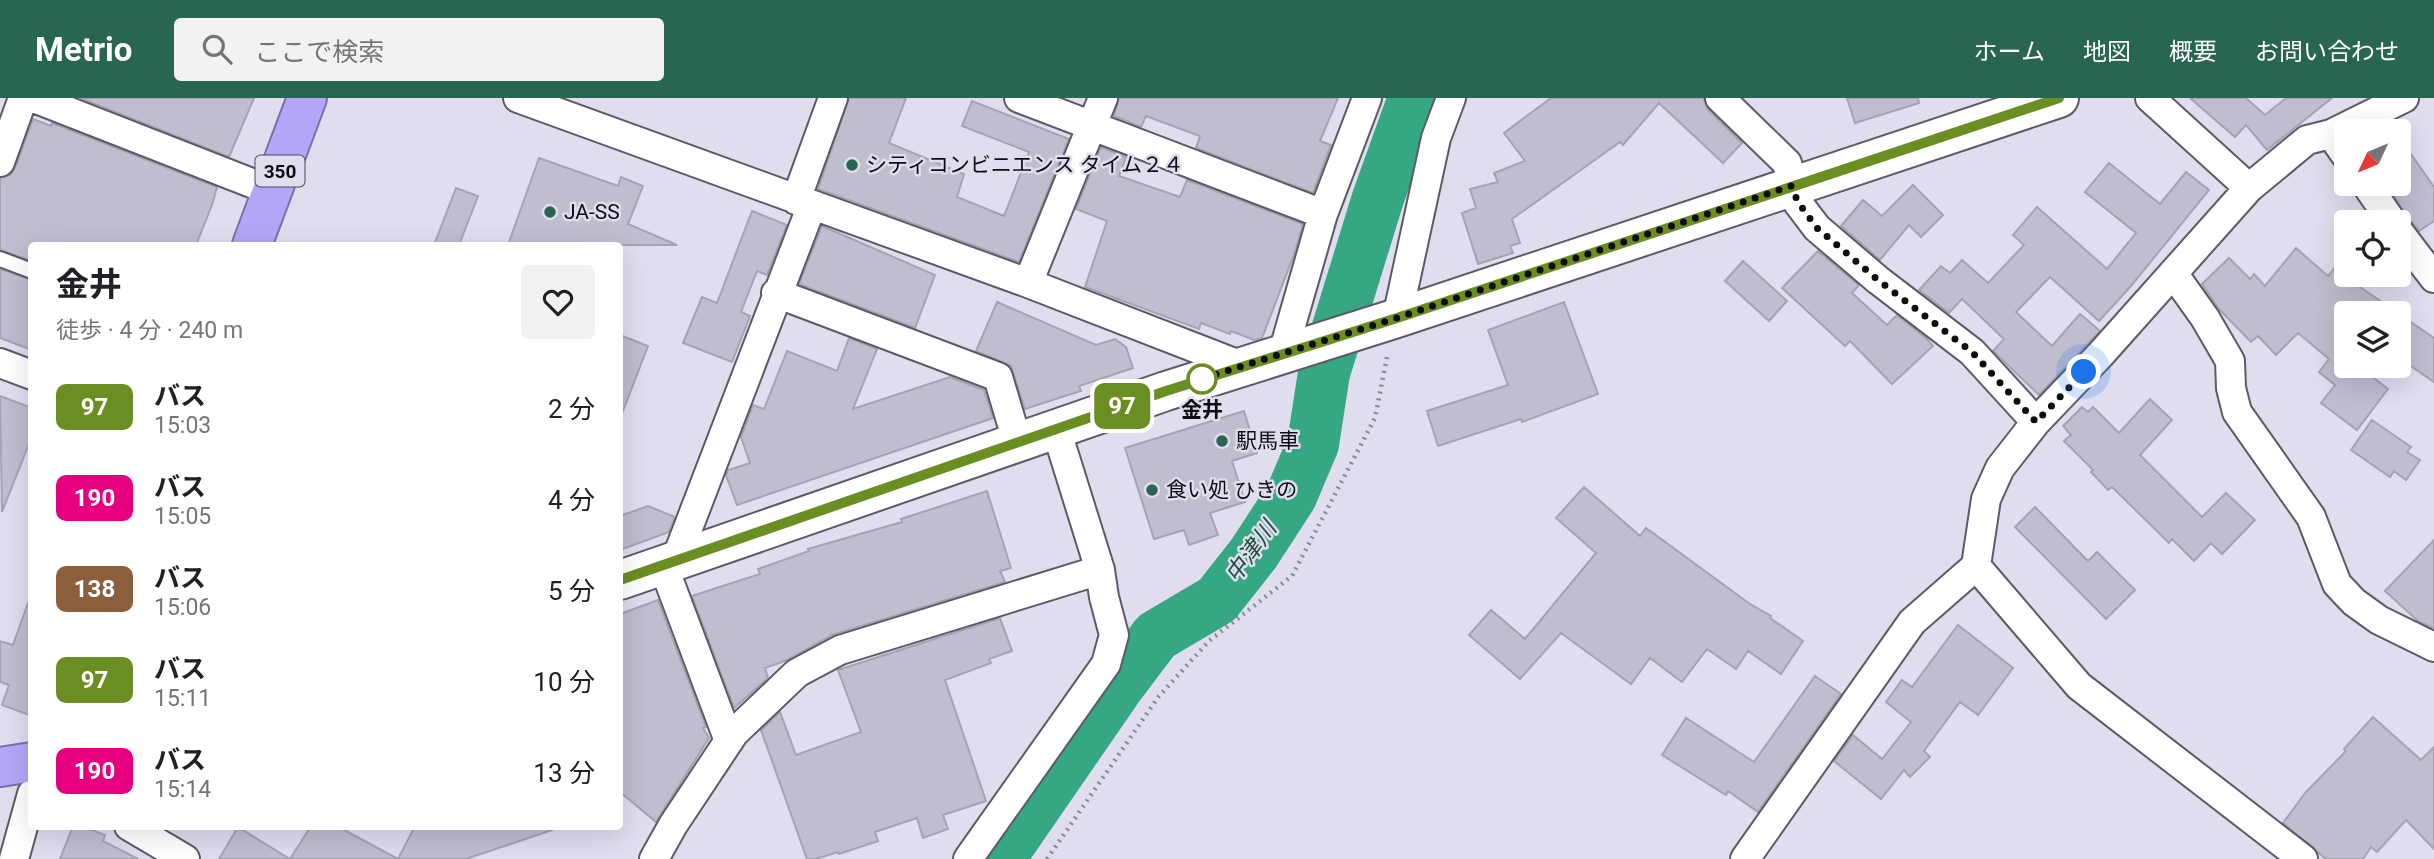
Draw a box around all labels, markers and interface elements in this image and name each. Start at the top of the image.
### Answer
search box [174,18,664,81]
text: Metrio [35,30,132,69]
icon: search [198,30,236,68]
text: ここで検索 [254,37,384,67]
text: ホーム [1974,38,2045,66]
text: 地図 [2083,38,2131,66]
text: 概要 [2169,38,2217,66]
text: お問い合わせ [2255,38,2399,66]
north arrow [2334,119,2412,196]
map controls [2334,119,2411,378]
place label: シティコンビニエンス タイム２４ [866,153,1184,177]
road number: 350 [256,156,304,186]
marker: シティコンビニエンス タイム２４ [844,157,860,173]
place label: JA-SS [564,200,620,224]
marker: JA-SS [542,204,558,220]
button: locate [2334,210,2411,287]
text: 金井 [56,265,122,304]
button: heart [521,265,595,339]
button: layers [2334,301,2411,378]
text: 徒歩 · 4 分 · 240 m [56,317,243,344]
your location [2066,354,2101,389]
marker: 金井 [1187,364,1217,394]
text: バス [154,381,206,411]
line badge: 97 [1090,383,1154,429]
text: 97 [1108,392,1136,420]
text: 97 [81,393,108,421]
text: 2 分 [548,394,595,424]
place label: 金井 [1181,398,1223,422]
text: 15:03 [154,412,211,439]
place label: 駅馬車 [1236,429,1299,453]
marker: 駅馬車 [1214,433,1230,449]
text: バス [154,472,206,502]
place label: 食い処 ひきの [1166,478,1297,502]
marker: 食い処 ひきの [1144,482,1160,498]
text: 190 [74,484,115,512]
text: 4 分 [548,485,595,515]
text: 15:05 [154,503,211,530]
water label: 中津川 [1220,514,1284,588]
text: バス [154,563,206,593]
text: 138 [74,575,115,603]
text: 5 分 [548,576,595,606]
text: 15:06 [154,594,211,621]
text: バス [154,654,206,684]
text: 97 [81,666,108,694]
text: 10 分 [533,667,595,697]
text: 15:11 [154,685,211,712]
text: バス [154,745,206,775]
text: 190 [74,757,115,785]
text: 13 分 [533,758,595,788]
text: 15:14 [154,776,211,803]

